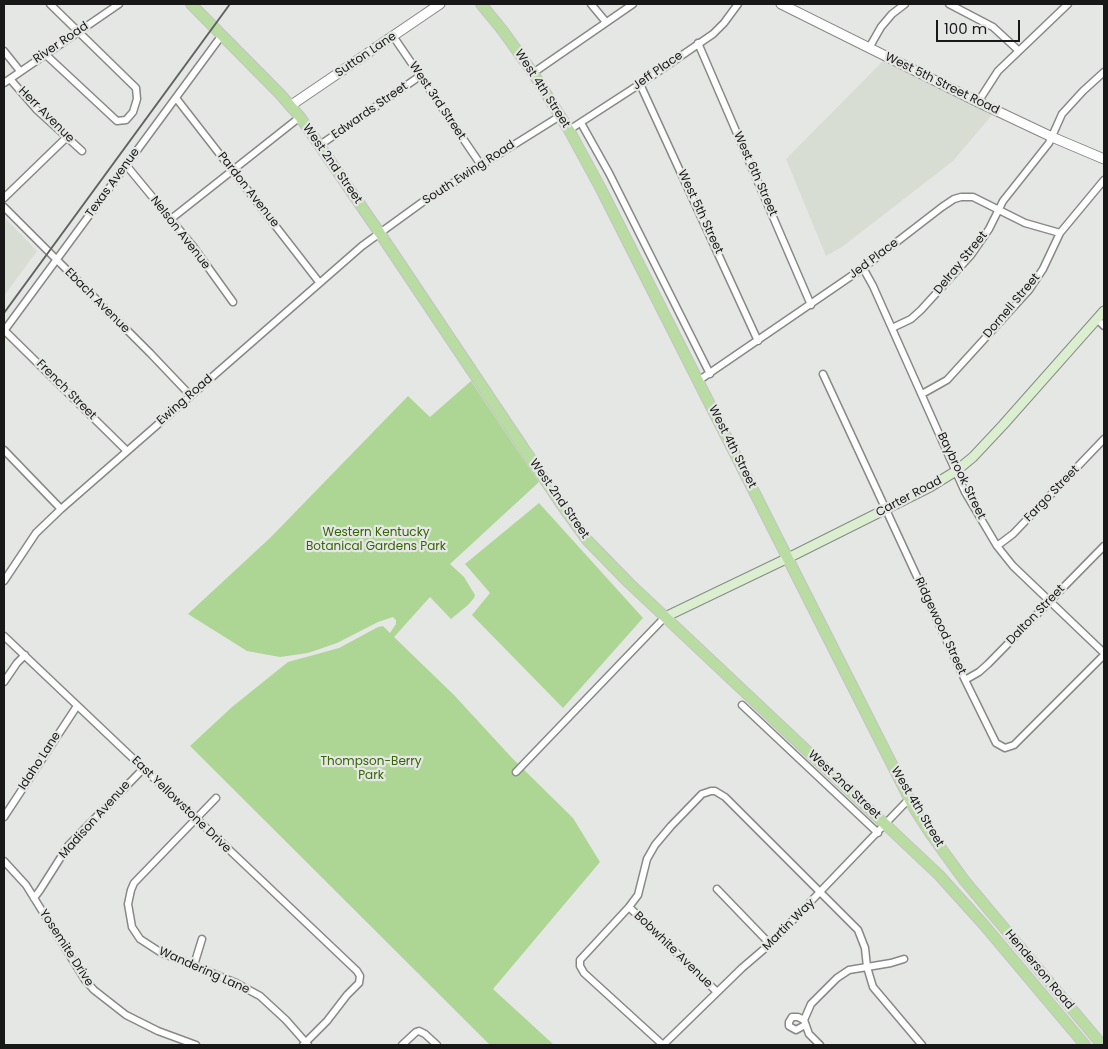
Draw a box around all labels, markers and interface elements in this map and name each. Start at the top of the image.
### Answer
scale bar [938,10,1022,42]
text: 100 m [944,18,987,39]
street label: River Road [31,19,91,67]
street label: Sutton Lane [333,29,399,81]
street label: West 4th Street [511,47,573,131]
street label: Jeff Place [630,49,686,93]
street label: West 5th Street Road [883,50,1001,118]
street label: West 3rd Street [406,59,468,143]
street label: Edwards Street [329,79,411,143]
street label: Herr Avenue [15,84,77,146]
street label: West 2nd Street [299,121,365,207]
street label: West 6th Street [730,130,780,218]
street label: South Ewing Road [420,138,518,208]
street label: Texas Avenue [83,145,143,221]
street label: Pardon Avenue [214,150,282,230]
street label: West 5th Street [674,168,726,256]
street label: Nelson Avenue [147,194,213,272]
street label: Delray Street [931,229,991,297]
street label: Jed Place [847,236,901,282]
street label: Ebach Avenue [62,266,132,336]
street label: Dornell Street [981,271,1043,341]
street label: French Street [33,357,99,423]
street label: Ewing Road [154,372,216,428]
street label: West 4th Street [705,403,759,491]
street label: Baybrook Street [934,430,988,522]
street label: West 2nd Street [526,456,592,542]
street label: Fargo Street [1022,463,1082,525]
street label: Carter Road [874,474,944,520]
park label: Western Kentucky Botanical Gardens Park [306,526,446,554]
street label: Ridgewood Street [911,575,969,677]
street label: Dalton Street [1004,582,1068,648]
street label: Idaho Lane [16,729,64,793]
street label: West 2nd Street [805,748,883,822]
street label: East Yellowstone Drive [128,754,234,856]
park label: Thompson-Berry Park [320,755,422,783]
street label: West 4th Street [887,764,947,850]
street label: Madison Avenue [56,778,134,862]
street label: Martin Way [760,896,818,954]
street label: Yosemite Drive [36,907,96,989]
street label: Bobwhite Avenue [631,909,715,991]
street label: Henderson Road [1002,927,1076,1013]
street label: Wandering Lane [156,945,252,997]

